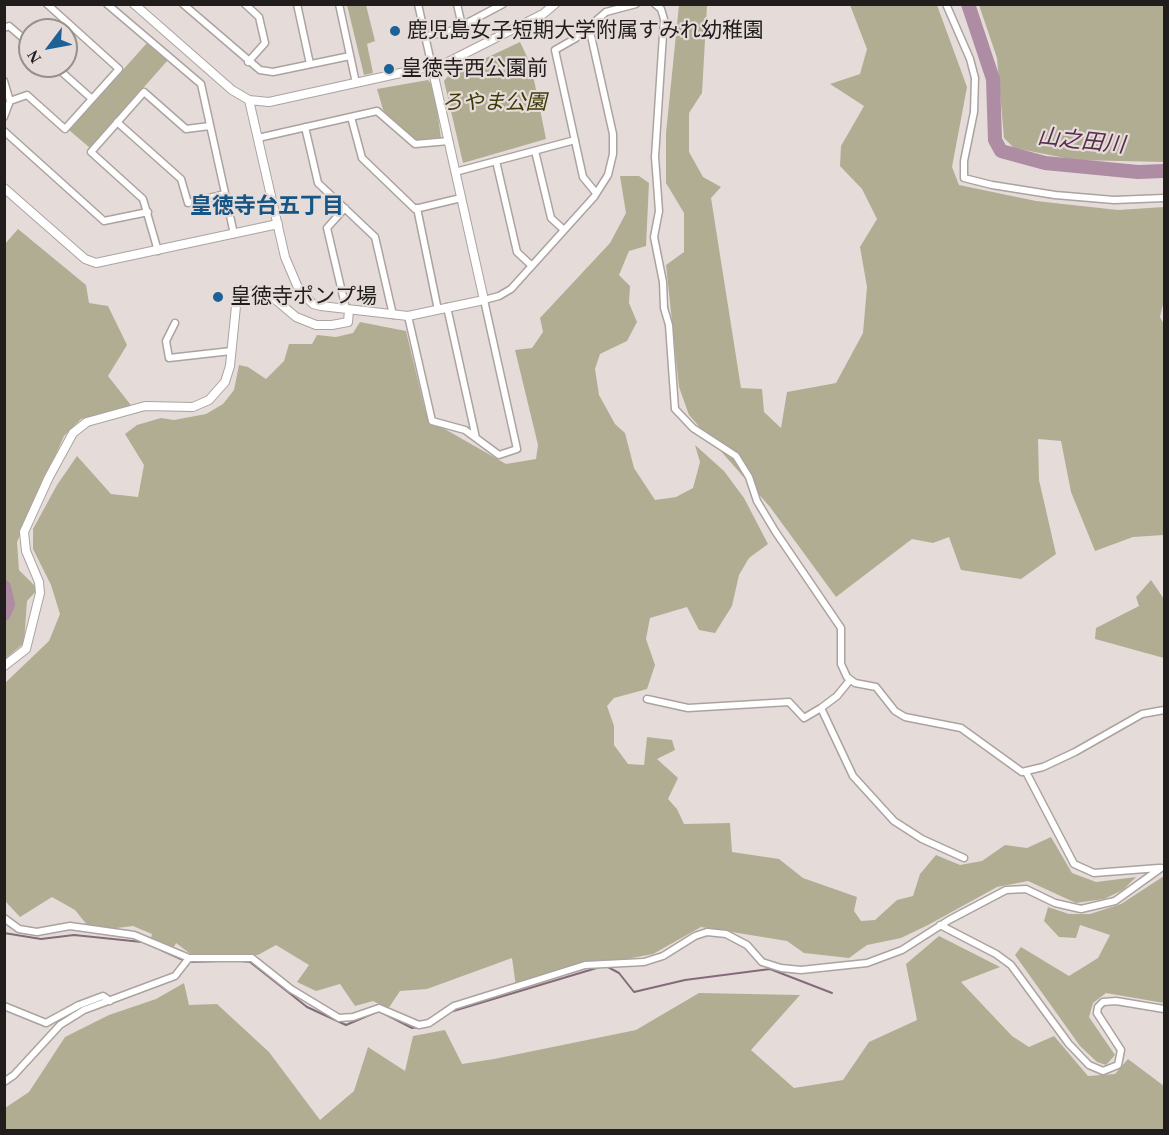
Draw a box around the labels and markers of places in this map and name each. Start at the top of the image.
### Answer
place label: 鹿児島女子短期大学附属すみれ幼稚園 [407,18,764,44]
marker: 鹿児島女子短期大学附属すみれ幼稚園 [388,24,402,38]
place label: 皇徳寺西公園前 [401,56,548,82]
marker: 皇徳寺西公園前 [382,62,396,76]
place label: 皇徳寺ポンプ場 [230,284,377,310]
marker: 皇徳寺ポンプ場 [211,290,225,304]

